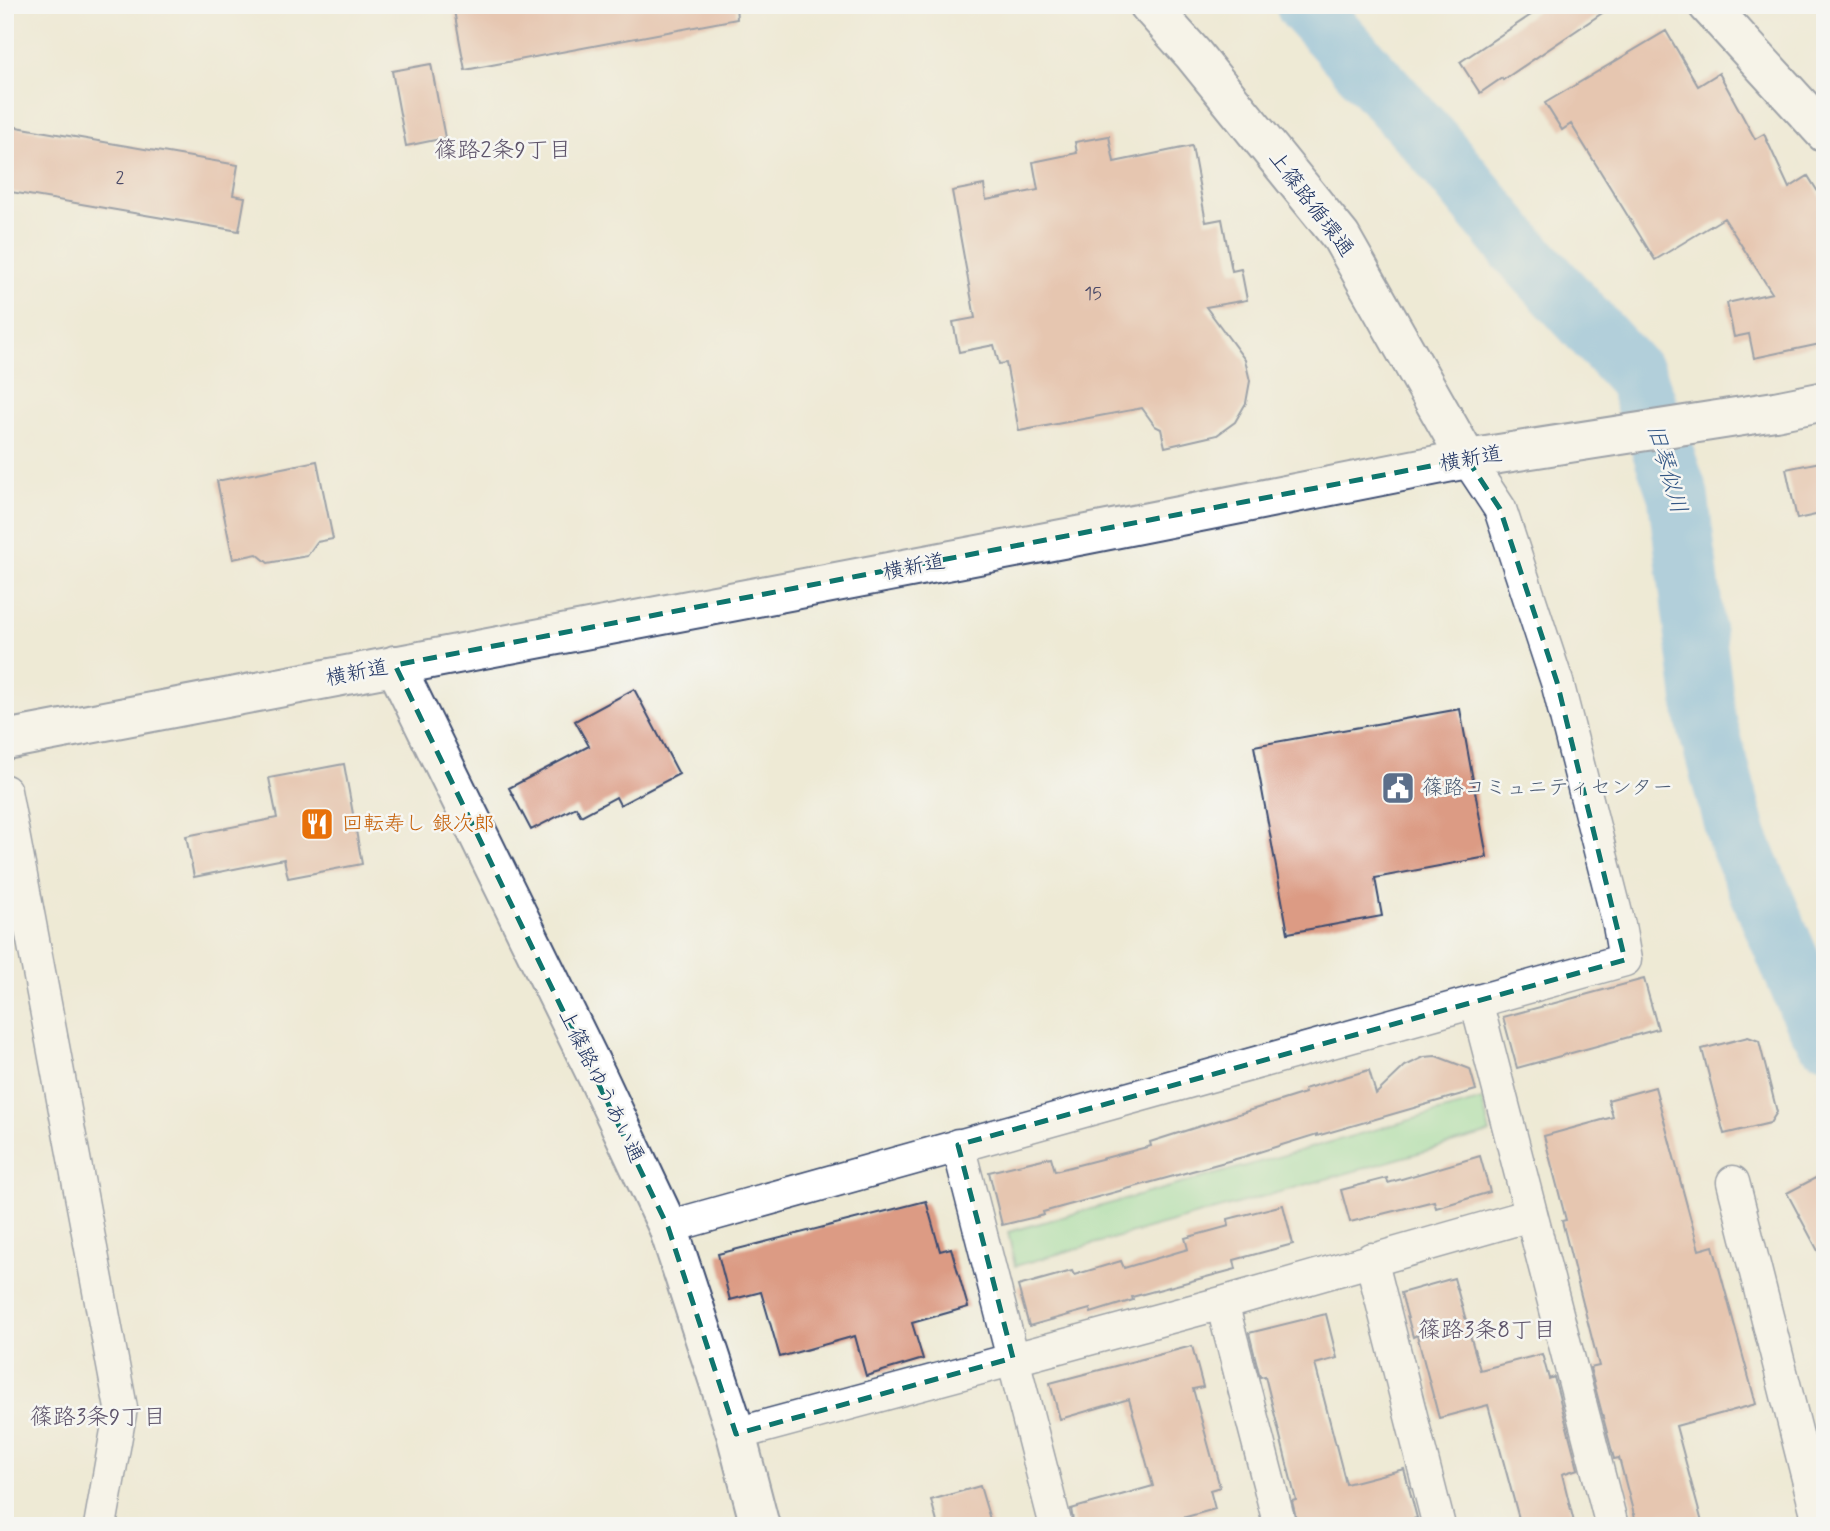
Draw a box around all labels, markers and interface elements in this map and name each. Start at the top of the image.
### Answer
district label: 篠路2条9丁目 [434,136,572,166]
street label: 上篠路循環通 [1262,145,1360,263]
house number: 2 [116,166,125,190]
house number: 15 [1084,282,1102,306]
water label: 旧琴似川 [1639,421,1693,517]
street label: 横新道 [1438,440,1504,478]
street label: 横新道 [880,547,948,587]
street label: 横新道 [323,653,391,693]
public building icon: 篠路コミュニティセンター [1379,769,1417,807]
place label: 篠路コミュニティセンター [1422,774,1673,802]
restaurant icon: 回転寿し 銀次郎 [298,805,336,843]
place label: 回転寿し 銀次郎 [342,810,495,838]
street label: 上篠路ゆうあい通 [552,1004,650,1168]
district label: 篠路3条8丁目 [1418,1316,1556,1346]
district label: 篠路3条9丁目 [30,1403,166,1433]

